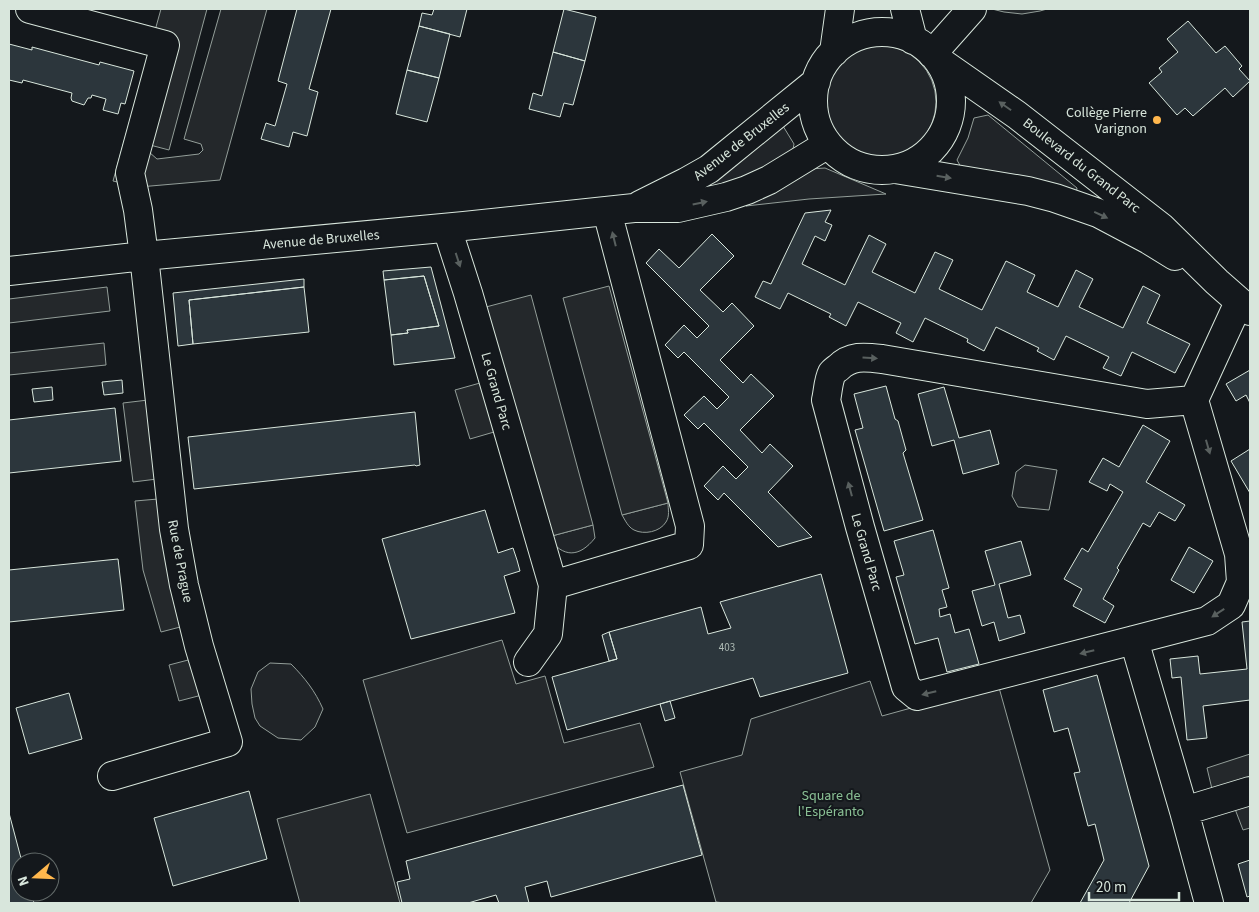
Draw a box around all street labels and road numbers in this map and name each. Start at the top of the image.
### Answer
street label: Avenue de Bruxelles [689,98,794,186]
street label: Boulevard du Grand Parc [1018,113,1145,219]
street label: Avenue de Bruxelles [262,225,380,255]
street label: Le Grand Parc [475,350,517,433]
street label: Le Grand Parc [845,511,887,594]
street label: Rue de Prague [162,518,198,604]

